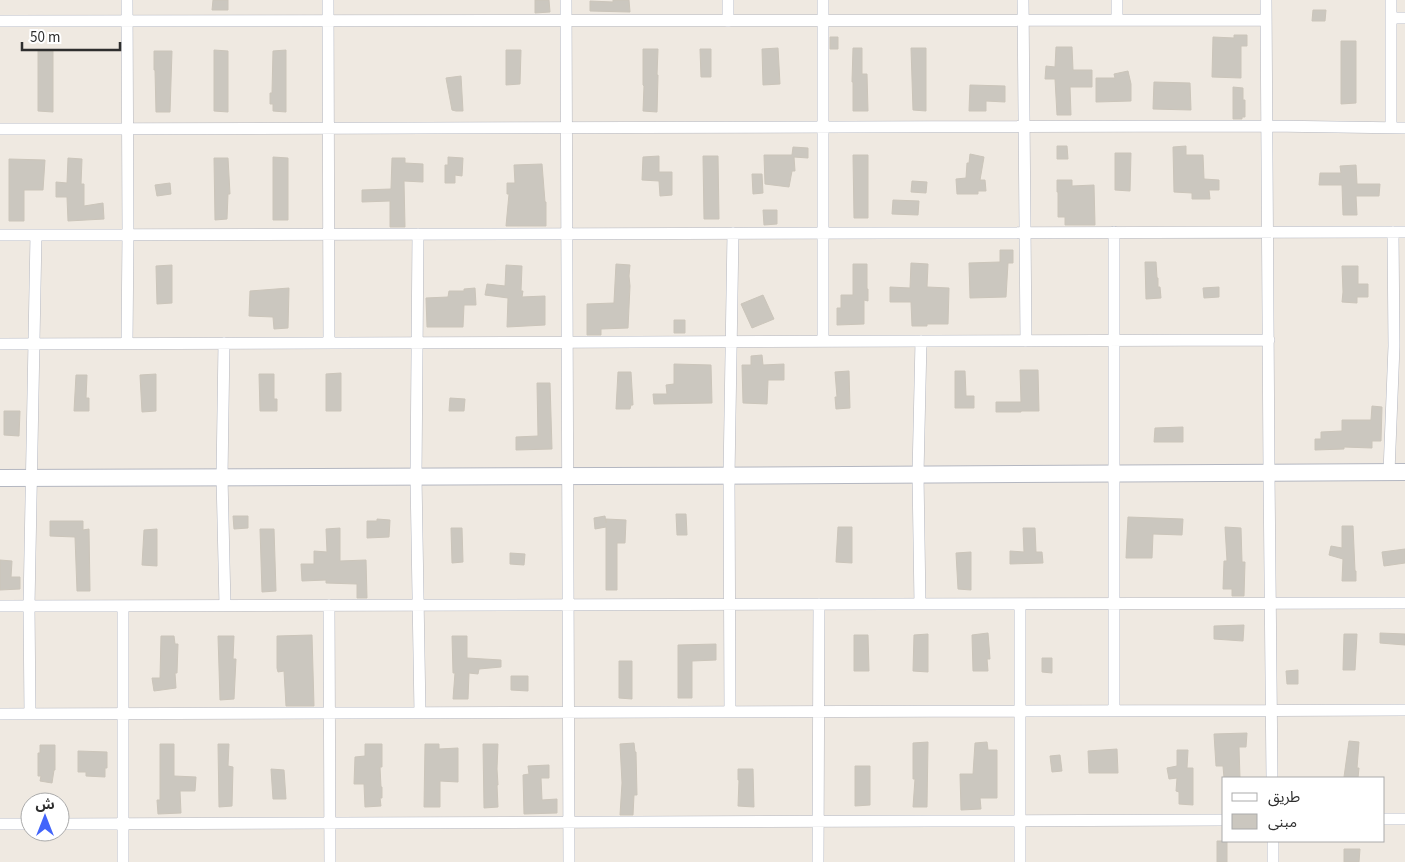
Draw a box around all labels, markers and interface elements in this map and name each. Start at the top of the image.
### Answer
scale bar [22,20,120,52]
text: 50 m [30,27,60,48]
legend [1222,777,1385,842]
text: طريق [1268,787,1300,808]
north arrow [20,792,70,842]
text: ش [35,795,55,815]
text: مبنى [1268,812,1297,833]

